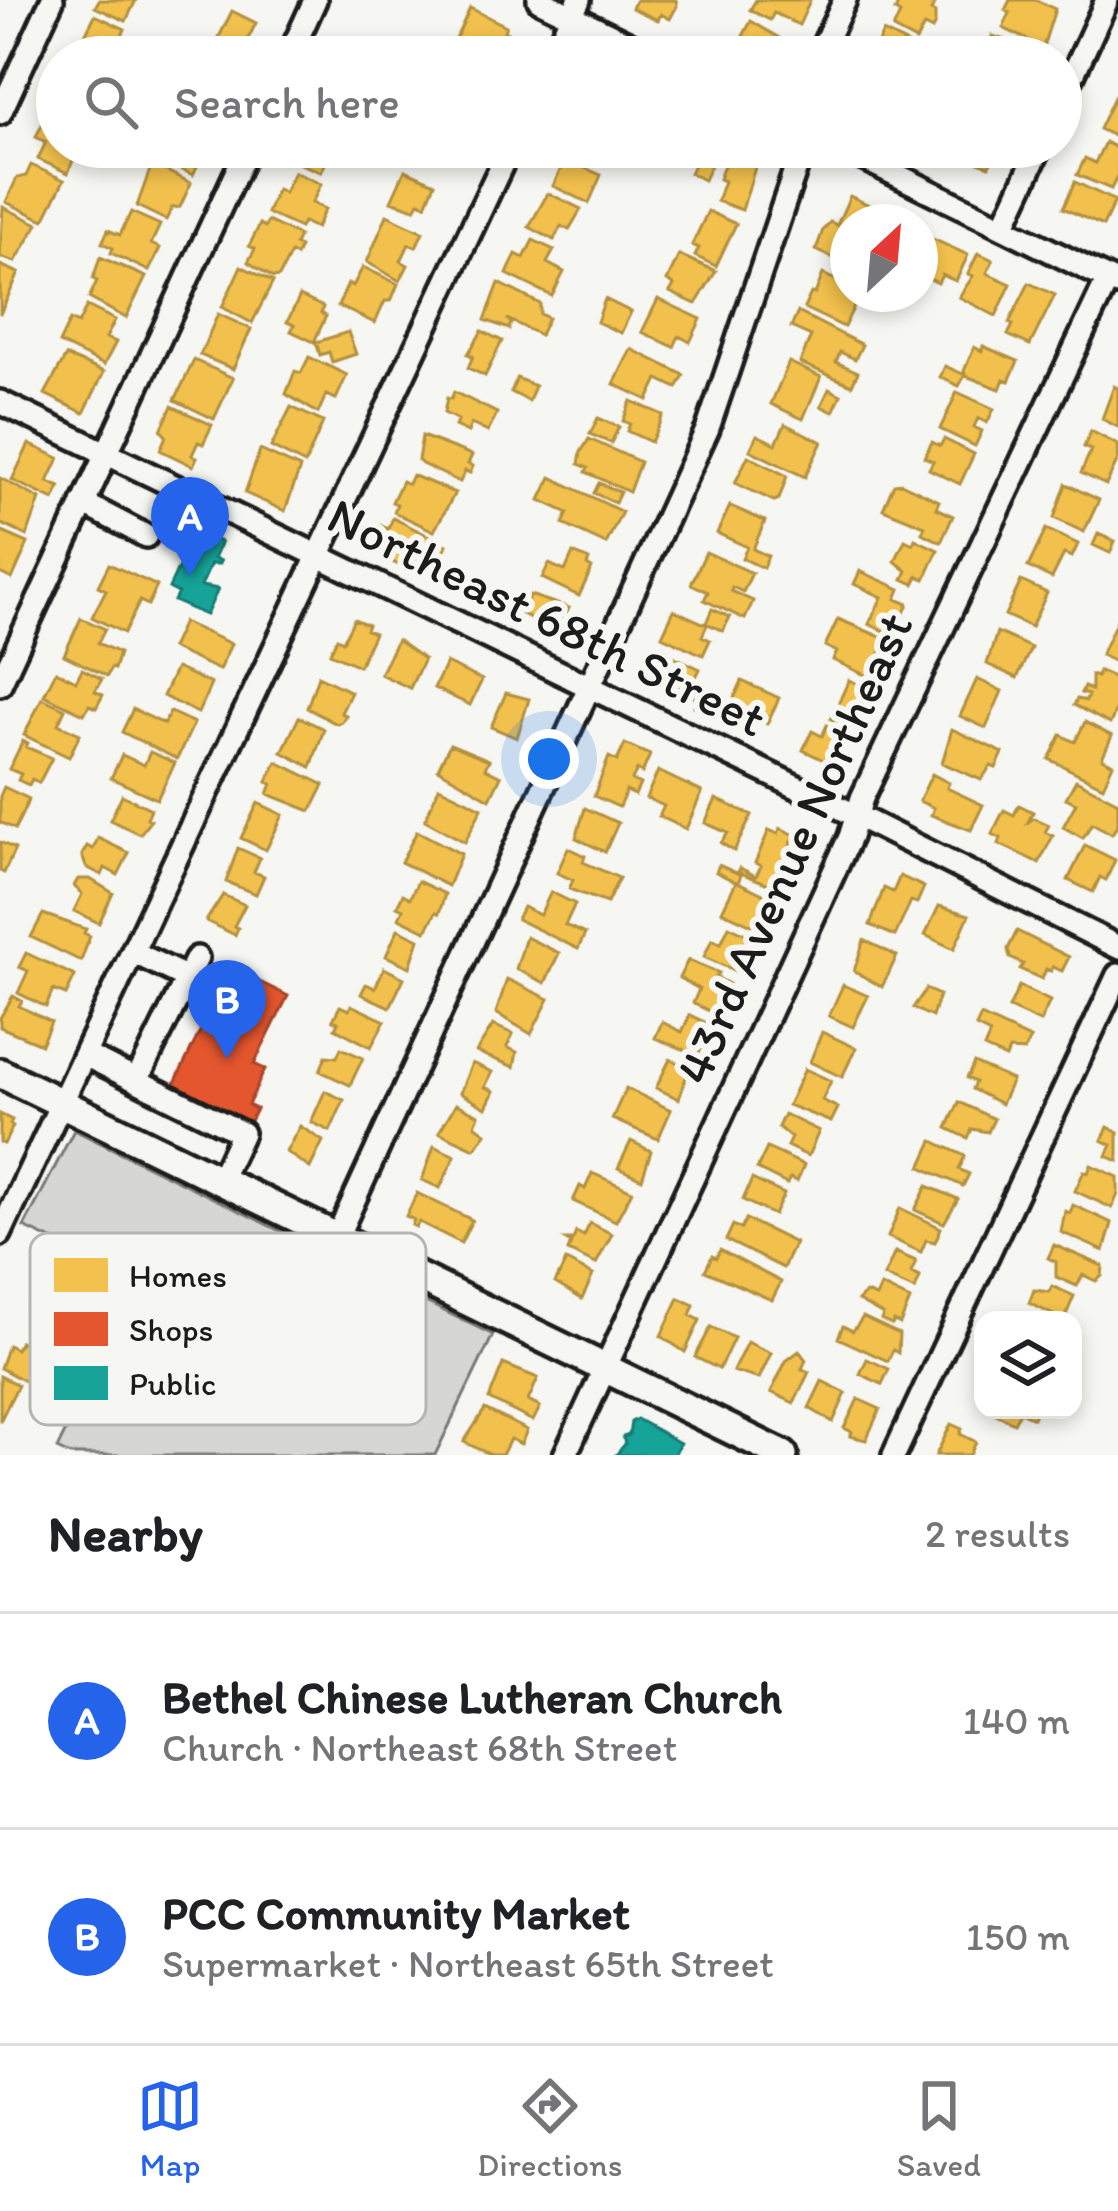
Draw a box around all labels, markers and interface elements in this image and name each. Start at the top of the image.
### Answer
search box [36,36,1082,168]
icon: search [78,69,144,135]
text: Search here [174,75,400,129]
north arrow [830,204,938,312]
pin: A [151,477,229,576]
street label: Northeast 68th Street [318,484,776,750]
street label: 43rd Avenue Northeast [662,603,926,1093]
your location [519,729,579,789]
pin: B [188,960,266,1059]
legend [30,1233,426,1425]
text: Homes [129,1256,227,1295]
text: Shops [129,1310,213,1349]
map controls [974,1311,1082,1419]
button: layers [974,1311,1082,1419]
text: Public [129,1364,217,1403]
text: Nearby [48,1503,203,1564]
text: 2 results [925,1510,1070,1557]
text: Bethel Chinese Lutheran Church [162,1670,782,1724]
text: A [75,1697,99,1744]
text: 140 m [963,1697,1070,1744]
text: Church · Northeast 68th Street [162,1724,677,1771]
text: PCC Community Market [162,1886,630,1940]
text: B [74,1913,100,1960]
text: 150 m [966,1913,1070,1960]
text: Supermarket · Northeast 65th Street [162,1940,774,1987]
tab: Map [137,2073,203,2184]
tab: Directions [477,2073,622,2184]
tab: Saved [897,2073,981,2184]

